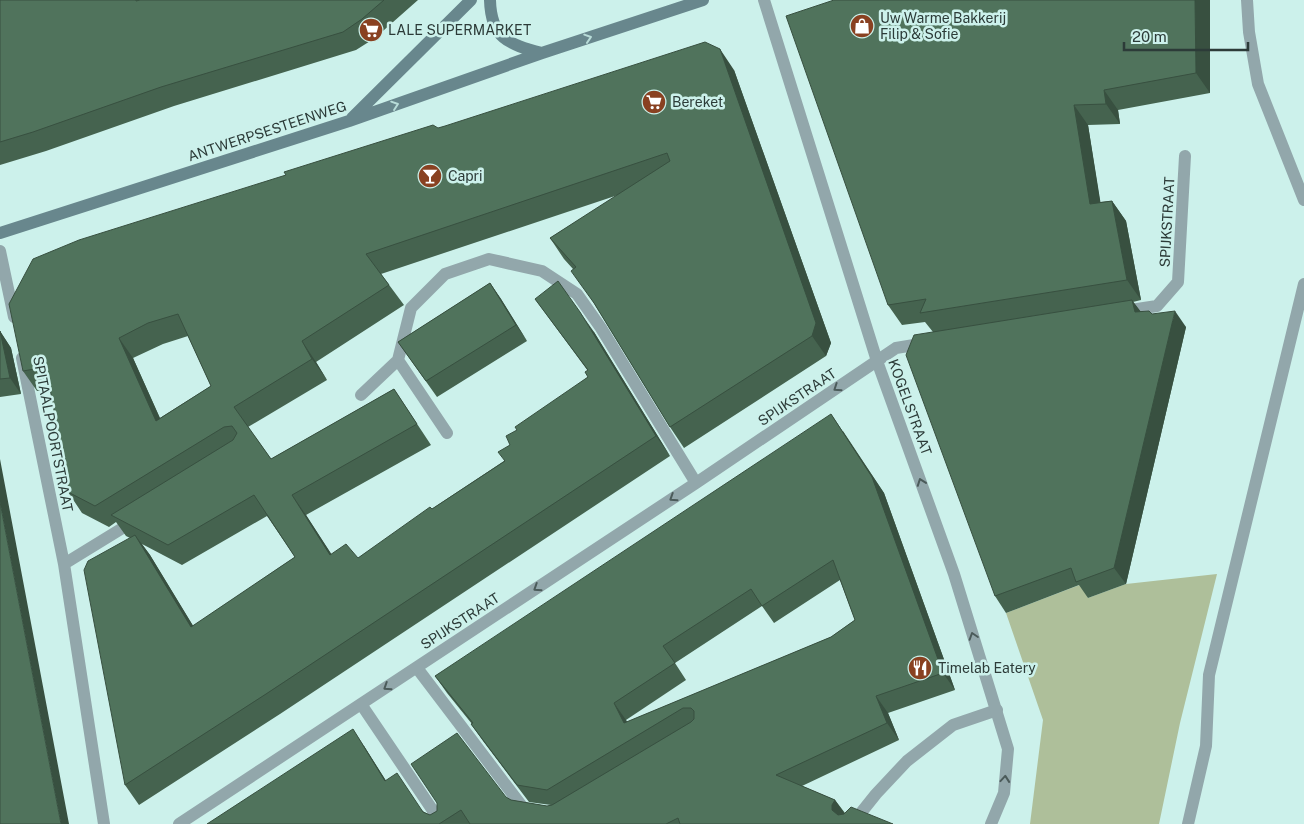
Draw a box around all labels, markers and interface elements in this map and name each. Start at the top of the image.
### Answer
place label: Uw Warme Bakkerij Filip & Sofie [880,10,1006,42]
shop icon: Uw Warme Bakkerij Filip & Sofie [849,13,875,39]
supermarket icon: LALE SUPERMARKET [358,17,384,43]
scale bar [1124,20,1248,52]
place label: LALE SUPERMARKET [388,22,531,38]
text: 20 m [1132,28,1167,45]
one-way arrow [583,33,591,43]
supermarket icon: Bereket [641,89,667,115]
place label: Bereket [672,94,723,110]
street label: ANTWERPSESTEENWEG [186,98,348,164]
one-way arrow [390,101,398,111]
bar icon: Capri [417,163,443,189]
place label: Capri [448,168,483,184]
street label: SPIJKSTRAAT [1157,176,1177,268]
street label: SPITAALPOORTSTRAAT [30,355,76,513]
street label: KOGELSTRAAT [885,357,935,457]
street label: SPIJKSTRAAT [755,365,839,429]
one-way arrow [833,382,843,391]
one-way arrow [917,479,927,487]
one-way arrow [669,492,678,502]
one-way arrow [534,582,543,591]
street label: SPIJKSTRAAT [418,590,502,652]
one-way arrow [969,633,979,641]
restaurant icon: Timelab Eatery [907,655,933,681]
place label: Timelab Eatery [938,660,1036,676]
one-way arrow [384,681,393,690]
one-way arrow [999,775,1010,783]

